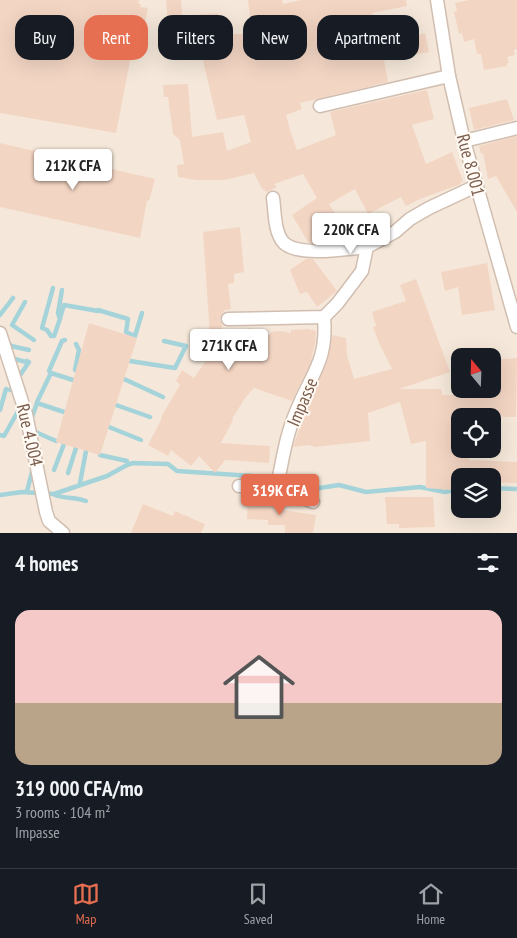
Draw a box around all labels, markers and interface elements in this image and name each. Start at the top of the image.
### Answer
chip: Buy [15,15,74,60]
chip: Rent [84,15,148,60]
chip: Filters [158,15,233,60]
chip: New [243,15,307,60]
chip: Apartment [317,15,419,60]
street label: Rue 8.001 [452,131,490,199]
pin: 212K CFA [21,148,125,191]
text: 212K CFA [45,155,101,175]
pin: 220K CFA [299,212,403,255]
text: 220K CFA [323,219,379,239]
pin: 271K CFA [177,328,281,371]
text: 271K CFA [201,335,257,355]
north arrow [451,348,501,398]
map controls [451,348,501,518]
street label: Impasse [282,374,322,430]
street label: Rue 4.004 [12,402,48,468]
button: locate [451,408,501,458]
button: layers [451,468,501,518]
pin: 319K CFA [228,474,332,516]
text: 319K CFA [252,480,308,500]
icon: filters [474,549,502,577]
text: 4 homes [15,550,78,577]
icon: home [214,642,304,732]
text: 319 000 CFA/mo [15,775,143,802]
text: 3 rooms · 104 m² [15,802,111,822]
text: Impasse [15,822,60,842]
tab: Map [72,880,100,928]
tab: Saved [244,880,273,928]
tab: Home [417,880,445,928]

